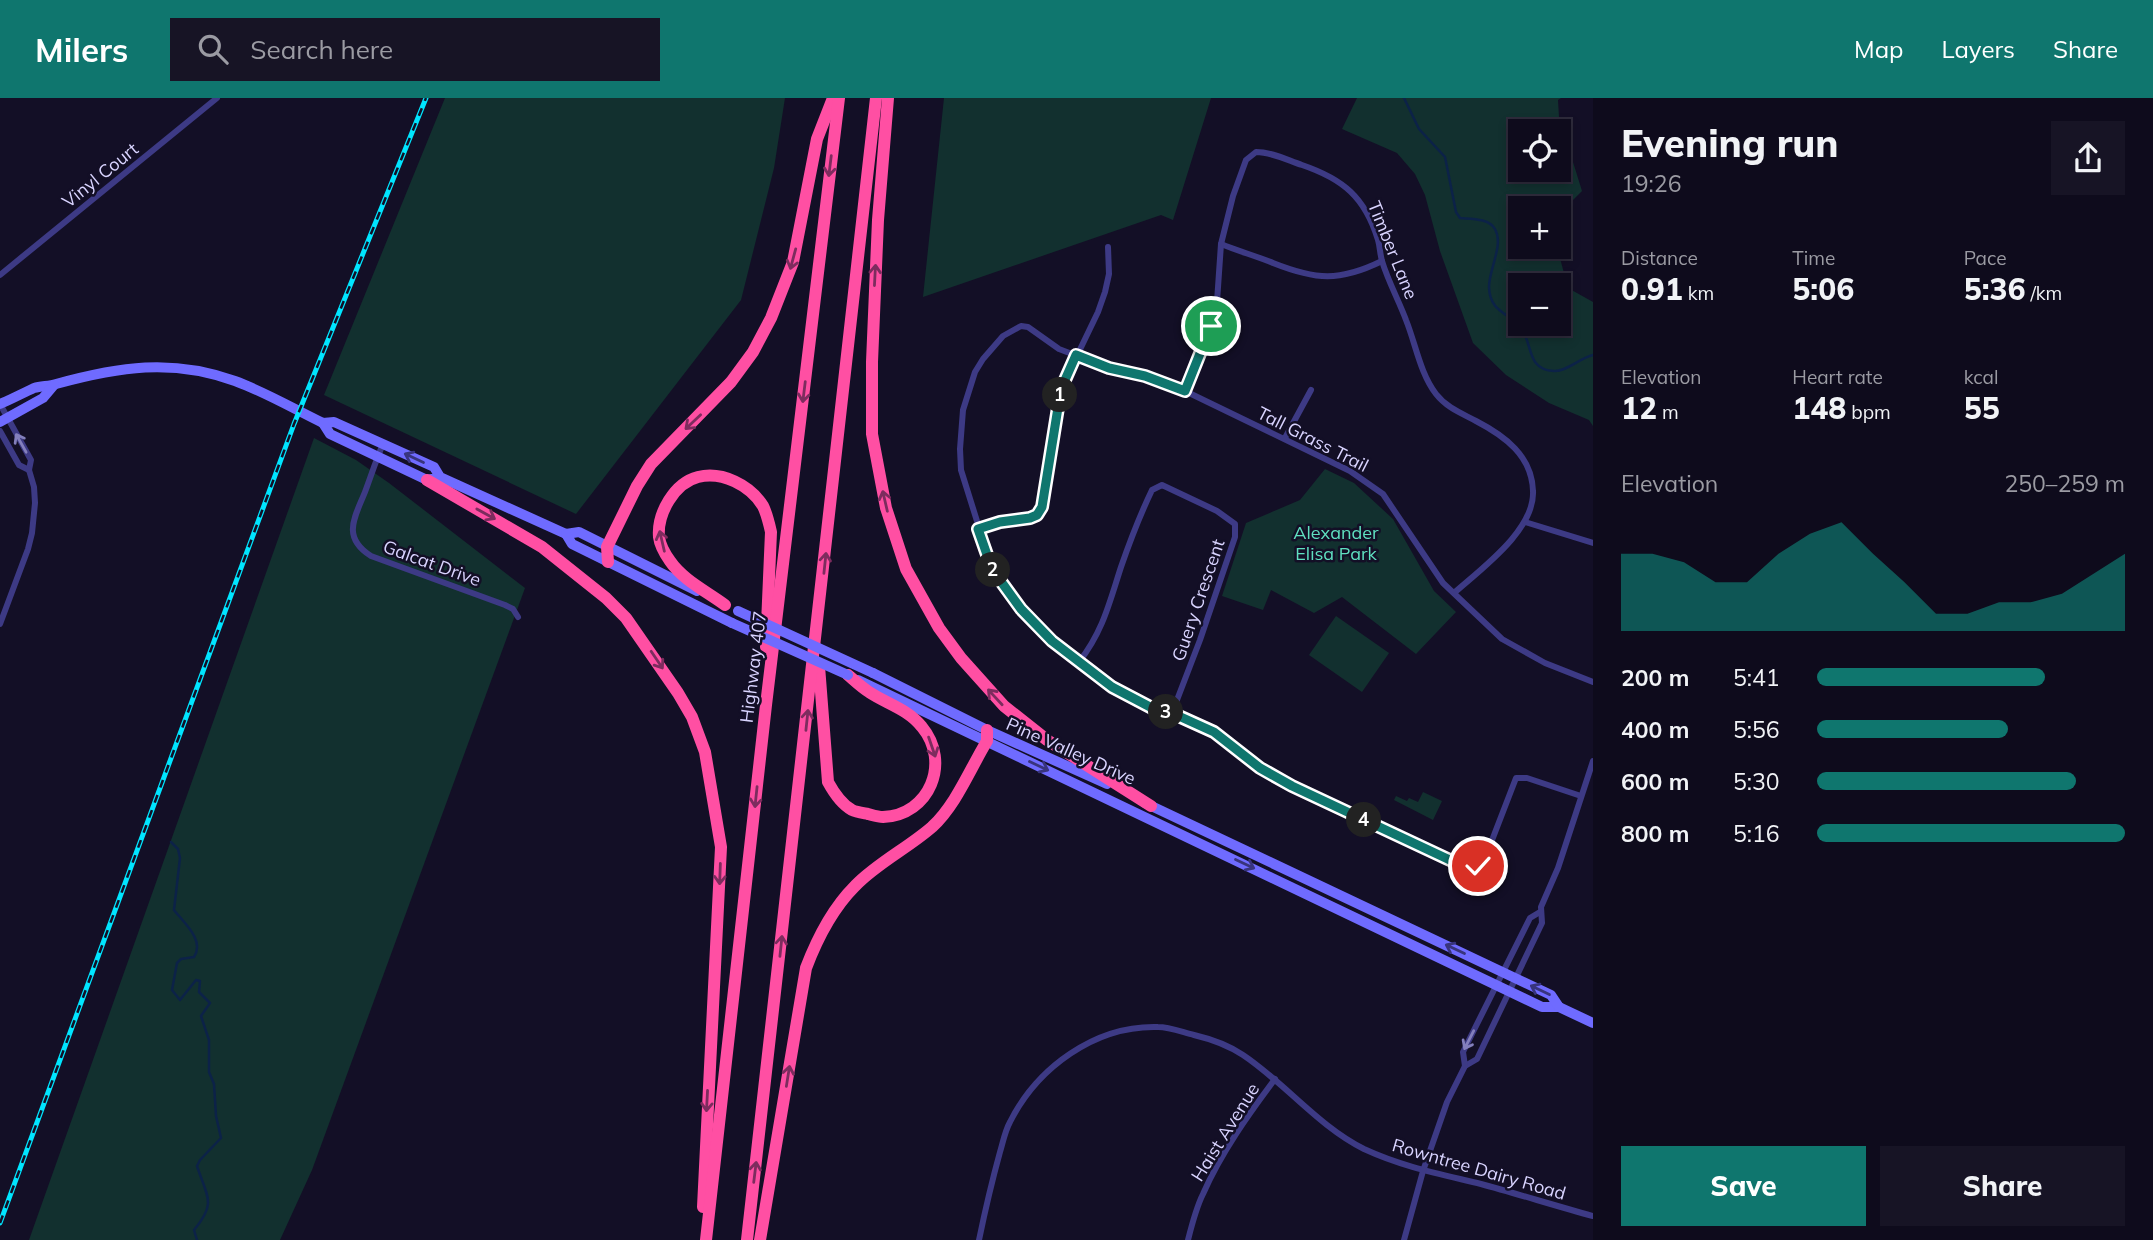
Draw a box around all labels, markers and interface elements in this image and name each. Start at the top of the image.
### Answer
search box [170,18,660,81]
text: Milers [35,29,128,70]
icon: search [194,30,232,68]
text: Search here [250,33,393,66]
text: Map [1854,34,1903,64]
text: Layers [1941,34,2015,64]
text: Share [2053,34,2118,64]
map controls [1508,119,1571,336]
button: locate [1508,119,1571,182]
text: Evening run [1621,119,1839,167]
button: share [2051,121,2125,195]
street label: Vinyl Court [57,137,143,213]
one-way arrow [824,154,837,177]
text: 19:26 [1621,169,1681,198]
button: + [1508,196,1571,259]
street label: Timber Lane [1363,198,1423,302]
text: Distance [1621,246,1698,270]
text: Time [1792,246,1835,270]
text: Pace [1964,246,2007,270]
one-way arrow [786,247,799,270]
one-way arrow [869,264,882,287]
text: 0.91 [1621,270,1683,308]
text: 5:06 [1792,270,1854,308]
text: 5:36 [1964,270,2025,308]
button: − [1508,273,1571,336]
text: km [1683,281,1714,305]
text: /km [2025,281,2062,305]
pin [1181,296,1241,356]
icon: arrive [1192,307,1230,345]
text: Elevation [1621,365,1701,389]
text: Heart rate [1792,365,1883,389]
text: kcal [1964,365,1998,389]
pin: 1 [1042,378,1078,412]
one-way arrow [797,380,810,403]
text: 1 [1054,382,1065,406]
text: 12 [1621,389,1657,427]
text: 148 [1792,389,1846,427]
text: 55 [1964,389,2000,427]
text: m [1657,400,1679,424]
text: bpm [1846,400,1891,424]
street label: Tall Grass Trail [1254,401,1372,477]
one-way arrow [684,414,702,430]
one-way arrow [14,433,27,454]
one-way arrow [404,451,425,464]
text: Elevation [1621,469,1718,498]
text: 250–259 m [2004,469,2125,498]
one-way arrow [877,491,890,513]
one-way arrow [475,508,495,522]
park label: Alexander Elisa Park [1293,521,1379,565]
one-way arrow [655,530,668,553]
street label: Galcat Drive [380,535,484,591]
street label: Guery Crescent [1166,536,1230,664]
one-way arrow [818,552,831,575]
pin: 2 [976,552,1010,588]
text: 2 [987,557,998,581]
street label: Highway 407 [735,610,771,724]
one-way arrow [650,650,664,669]
text: 200 m [1621,663,1689,692]
text: 5:41 [1733,663,1780,692]
one-way arrow [987,689,1004,706]
pin: 3 [1148,694,1184,730]
text: 3 [1160,699,1171,723]
one-way arrow [800,709,813,732]
street label: Pine Valley Drive [1003,712,1139,790]
text: 400 m [1621,715,1689,744]
text: 5:56 [1733,715,1780,744]
one-way arrow [927,735,939,757]
one-way arrow [1028,760,1049,774]
text: 600 m [1621,767,1689,796]
text: 5:30 [1733,767,1780,796]
one-way arrow [749,785,762,808]
pin: 4 [1346,802,1382,838]
text: 4 [1358,807,1369,831]
text: 800 m [1621,819,1689,848]
text: 5:16 [1733,819,1780,848]
pin [1448,836,1508,896]
icon: check [1459,847,1497,885]
one-way arrow [1234,858,1255,872]
one-way arrow [713,862,726,885]
one-way arrow [775,935,788,958]
one-way arrow [1445,941,1466,955]
one-way arrow [1530,983,1551,996]
one-way arrow [1462,1029,1476,1050]
one-way arrow [782,1065,795,1088]
street label: Haist Avenue [1186,1079,1264,1185]
one-way arrow [700,1089,713,1112]
street label: Rowntree Dairy Road [1390,1133,1568,1205]
button: Save [1621,1146,1866,1226]
button: Share [1880,1146,2125,1226]
one-way arrow [749,1161,762,1184]

